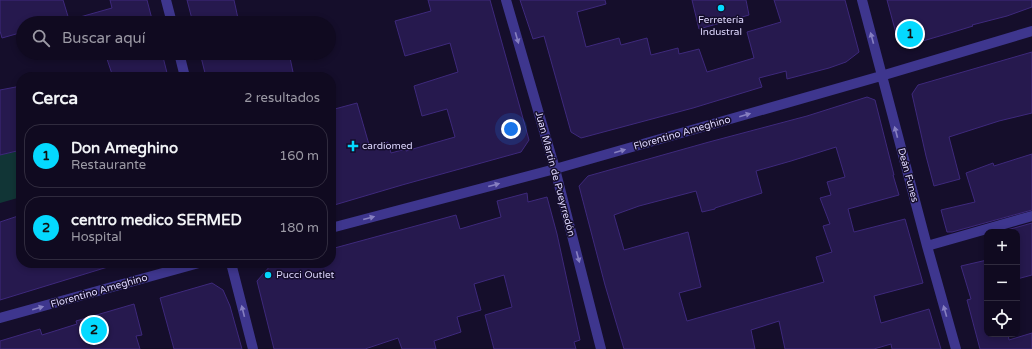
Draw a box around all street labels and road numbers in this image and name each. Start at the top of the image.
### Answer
street label: Juan Martín de Pueyrredón [532,110,578,238]
street label: Florentino Ameghino [632,113,732,153]
street label: Deán Funes [895,147,921,204]
street label: Florentino Ameghino [49,271,149,311]

